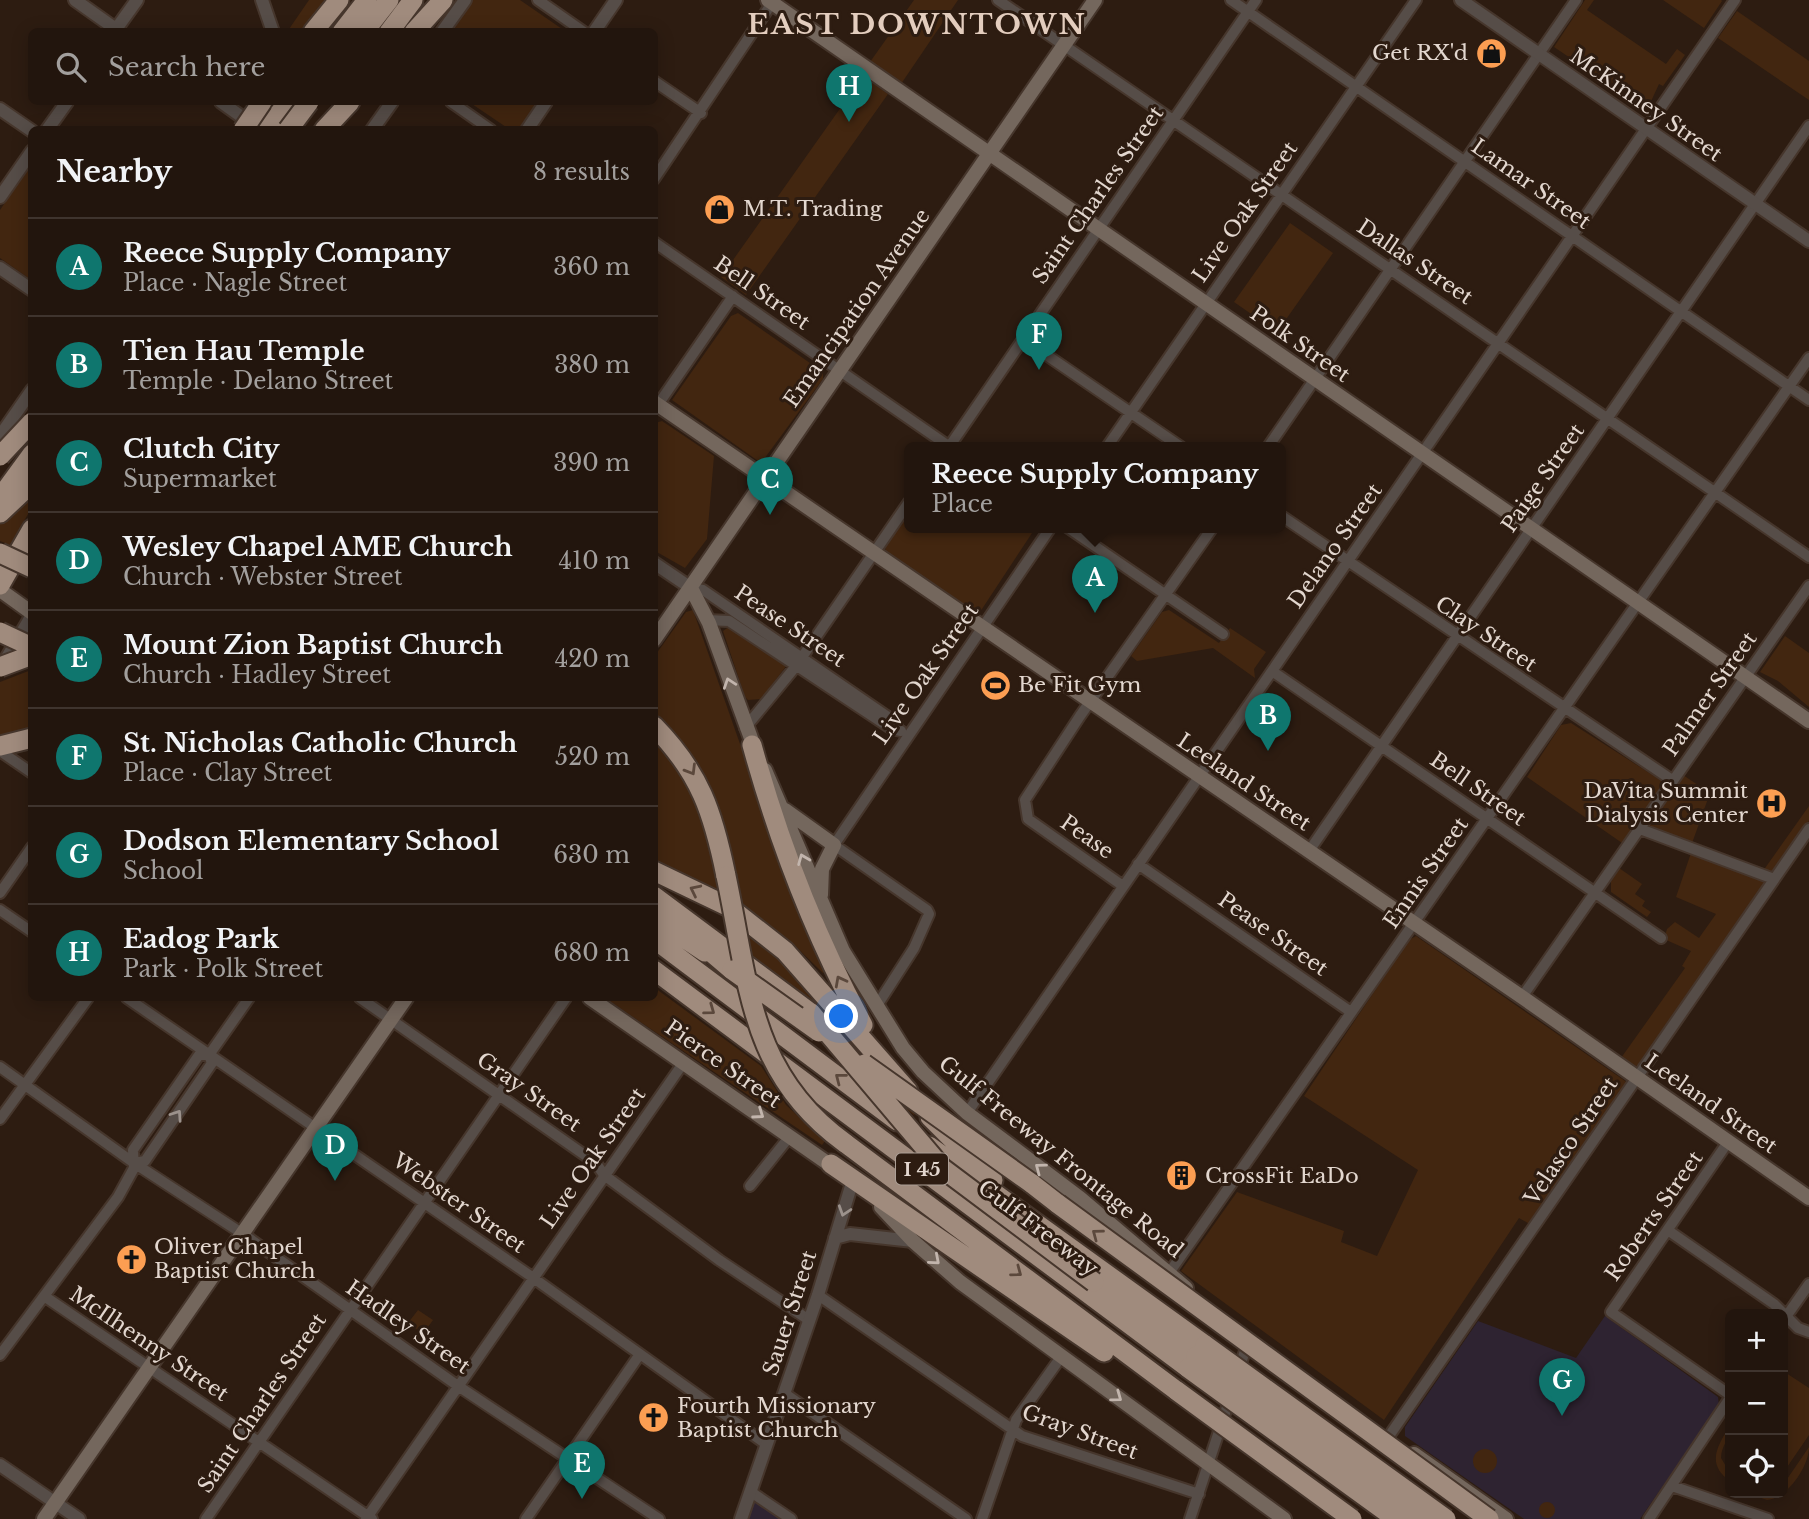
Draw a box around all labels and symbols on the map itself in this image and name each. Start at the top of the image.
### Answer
district label: EAST DOWNTOWN [747,7,1087,42]
shop icon: Get RX'd [1474,36,1508,70]
place label: Get RX'd [1372,40,1468,66]
street label: McKinney Street [1565,43,1727,167]
pin: H [826,64,872,122]
street label: Saint Charles Street [1027,101,1169,289]
street label: Lamar Street [1466,133,1596,235]
street label: Live Oak Street [1187,137,1303,287]
shop icon: M.T. Trading [703,192,737,226]
place label: M.T. Trading [743,196,883,222]
street label: Emancipation Avenue [778,204,936,412]
street label: Dallas Street [1352,214,1478,310]
street label: Bell Street [709,251,815,336]
street label: Polk Street [1245,300,1355,388]
pin: F [1016,312,1062,370]
street label: Paige Street [1496,419,1590,537]
pin: C [747,457,793,515]
street label: Delano Street [1282,479,1388,613]
pin: A [1072,555,1118,613]
street label: Pease Street [730,579,850,673]
street label: Clay Street [1430,591,1542,677]
street label: Live Oak Street [868,599,984,749]
street label: Palmer Street [1658,627,1763,761]
sports icon: Be Fit Gym [978,668,1012,702]
place label: Be Fit Gym [1018,672,1142,698]
one-way arrow [723,677,737,689]
pin: B [1245,693,1291,751]
street label: Leeland Street [1172,728,1316,836]
street label: Bell Street [1425,747,1531,832]
one-way arrow [683,763,696,776]
place label: DaVita Summit Dialysis Center [1584,778,1748,828]
hospital icon: DaVita Summit Dialysis Center [1754,786,1788,820]
street label: Pease [1055,809,1119,865]
street label: Ennis Street [1378,812,1474,934]
one-way arrow [798,854,812,866]
one-way arrow [690,884,702,898]
street label: Pease Street [1213,887,1333,981]
one-way arrow [834,976,848,988]
your location [824,999,858,1033]
one-way arrow [702,1002,715,1014]
street label: Pierce Street [660,1014,786,1114]
street label: Gray Street [472,1047,586,1138]
street label: Leeland Street [1640,1049,1782,1159]
street label: Gulf Freeway Frontage Road [934,1050,1188,1264]
street label: Velasco Street [1518,1072,1623,1211]
one-way arrow [836,1073,848,1086]
street label: Live Oak Street [535,1083,651,1233]
one-way arrow [751,1106,764,1118]
one-way arrow [169,1109,182,1122]
pin: D [312,1123,358,1181]
street label: Roberts Street [1600,1146,1708,1286]
street label: Webster Street [386,1147,531,1259]
road number: I 45 [896,1154,948,1184]
building icon: CrossFit EaDo [1165,1159,1199,1193]
one-way arrow [1035,1163,1048,1176]
place label: CrossFit EaDo [1205,1163,1359,1189]
street label: Gulf Freeway [973,1175,1103,1281]
one-way arrow [838,1204,852,1216]
one-way arrow [1092,1229,1105,1242]
place label: Oliver Chapel Baptist Church [154,1234,315,1284]
church icon: Oliver Chapel Baptist Church [114,1242,148,1276]
street label: Sauer Street [758,1247,822,1379]
one-way arrow [927,1252,940,1264]
one-way arrow [1009,1264,1022,1276]
street label: Hadley Street [341,1275,475,1379]
street label: McIlhenny Street [65,1281,233,1407]
street label: Saint Charles Street [192,1308,332,1498]
pin: G [1539,1358,1585,1416]
one-way arrow [1109,1389,1121,1401]
place label: Fourth Missionary Baptist Church [677,1393,877,1443]
street label: Gray Street [1018,1399,1142,1465]
church icon: Fourth Missionary Baptist Church [637,1401,671,1435]
pin: E [559,1441,605,1499]

